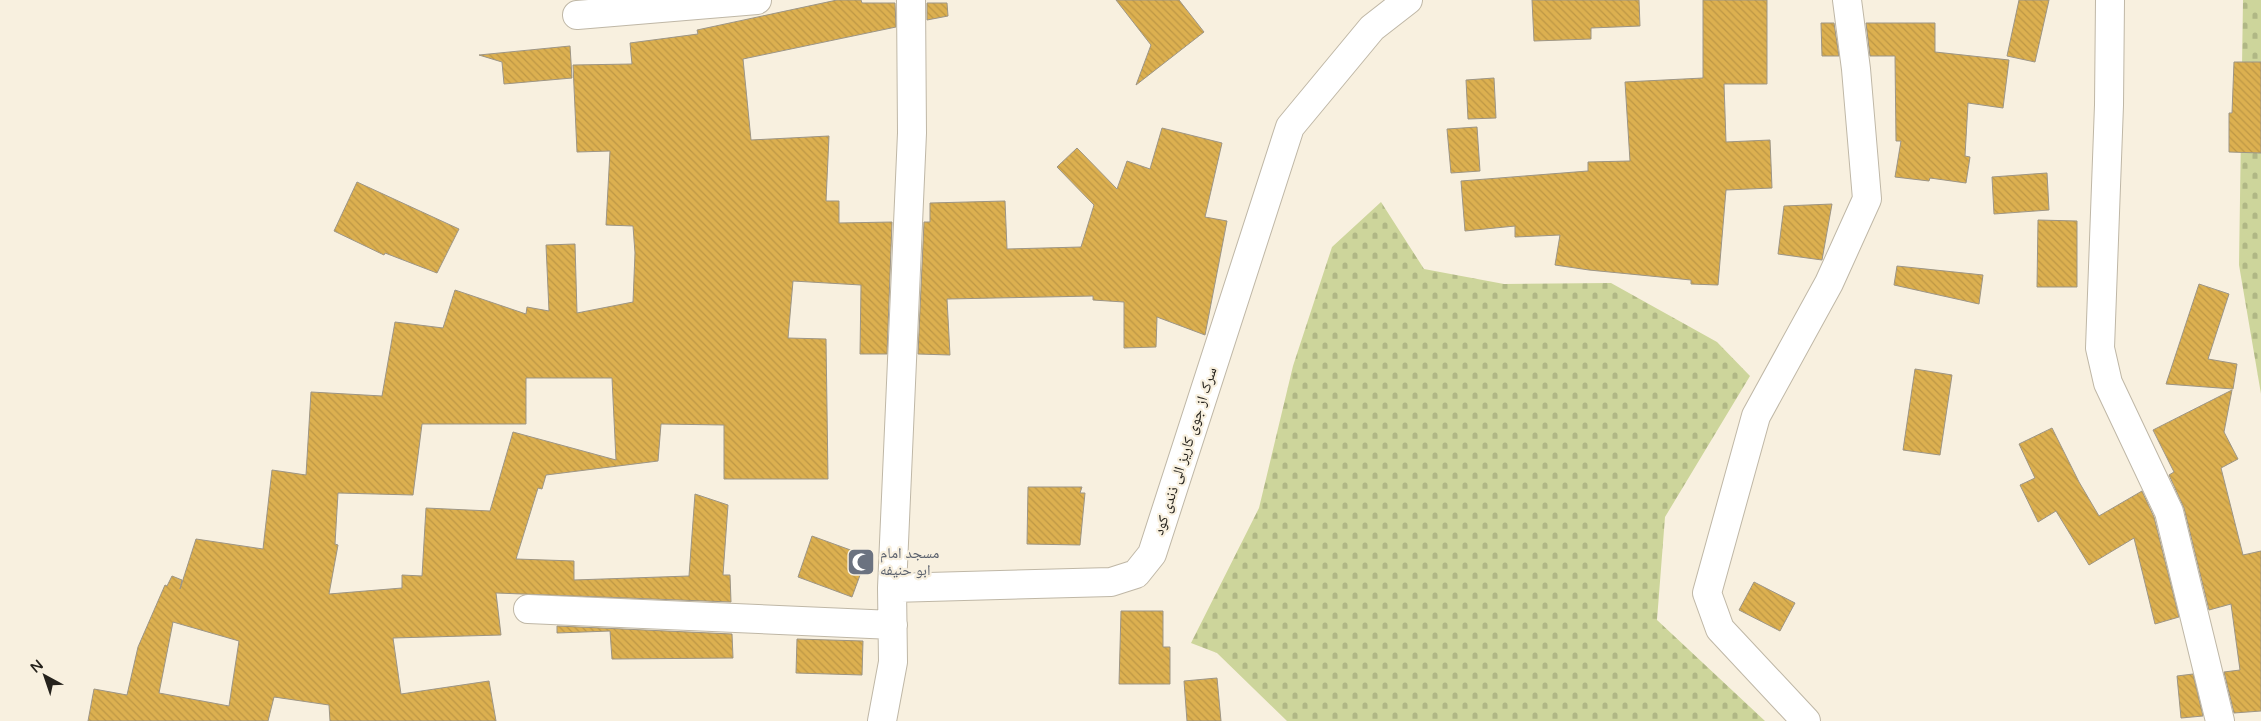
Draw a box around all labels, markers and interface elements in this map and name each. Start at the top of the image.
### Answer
street label: سرک از جوی کاریز الی ذندی کود [1149,365,1222,538]
place label: مسجد امام ابو حنیفه [880,544,939,579]
mosque icon: مسجد امام ابو حنیفه [846,547,876,577]
north arrow [20,651,70,701]
text: N [27,656,47,677]

